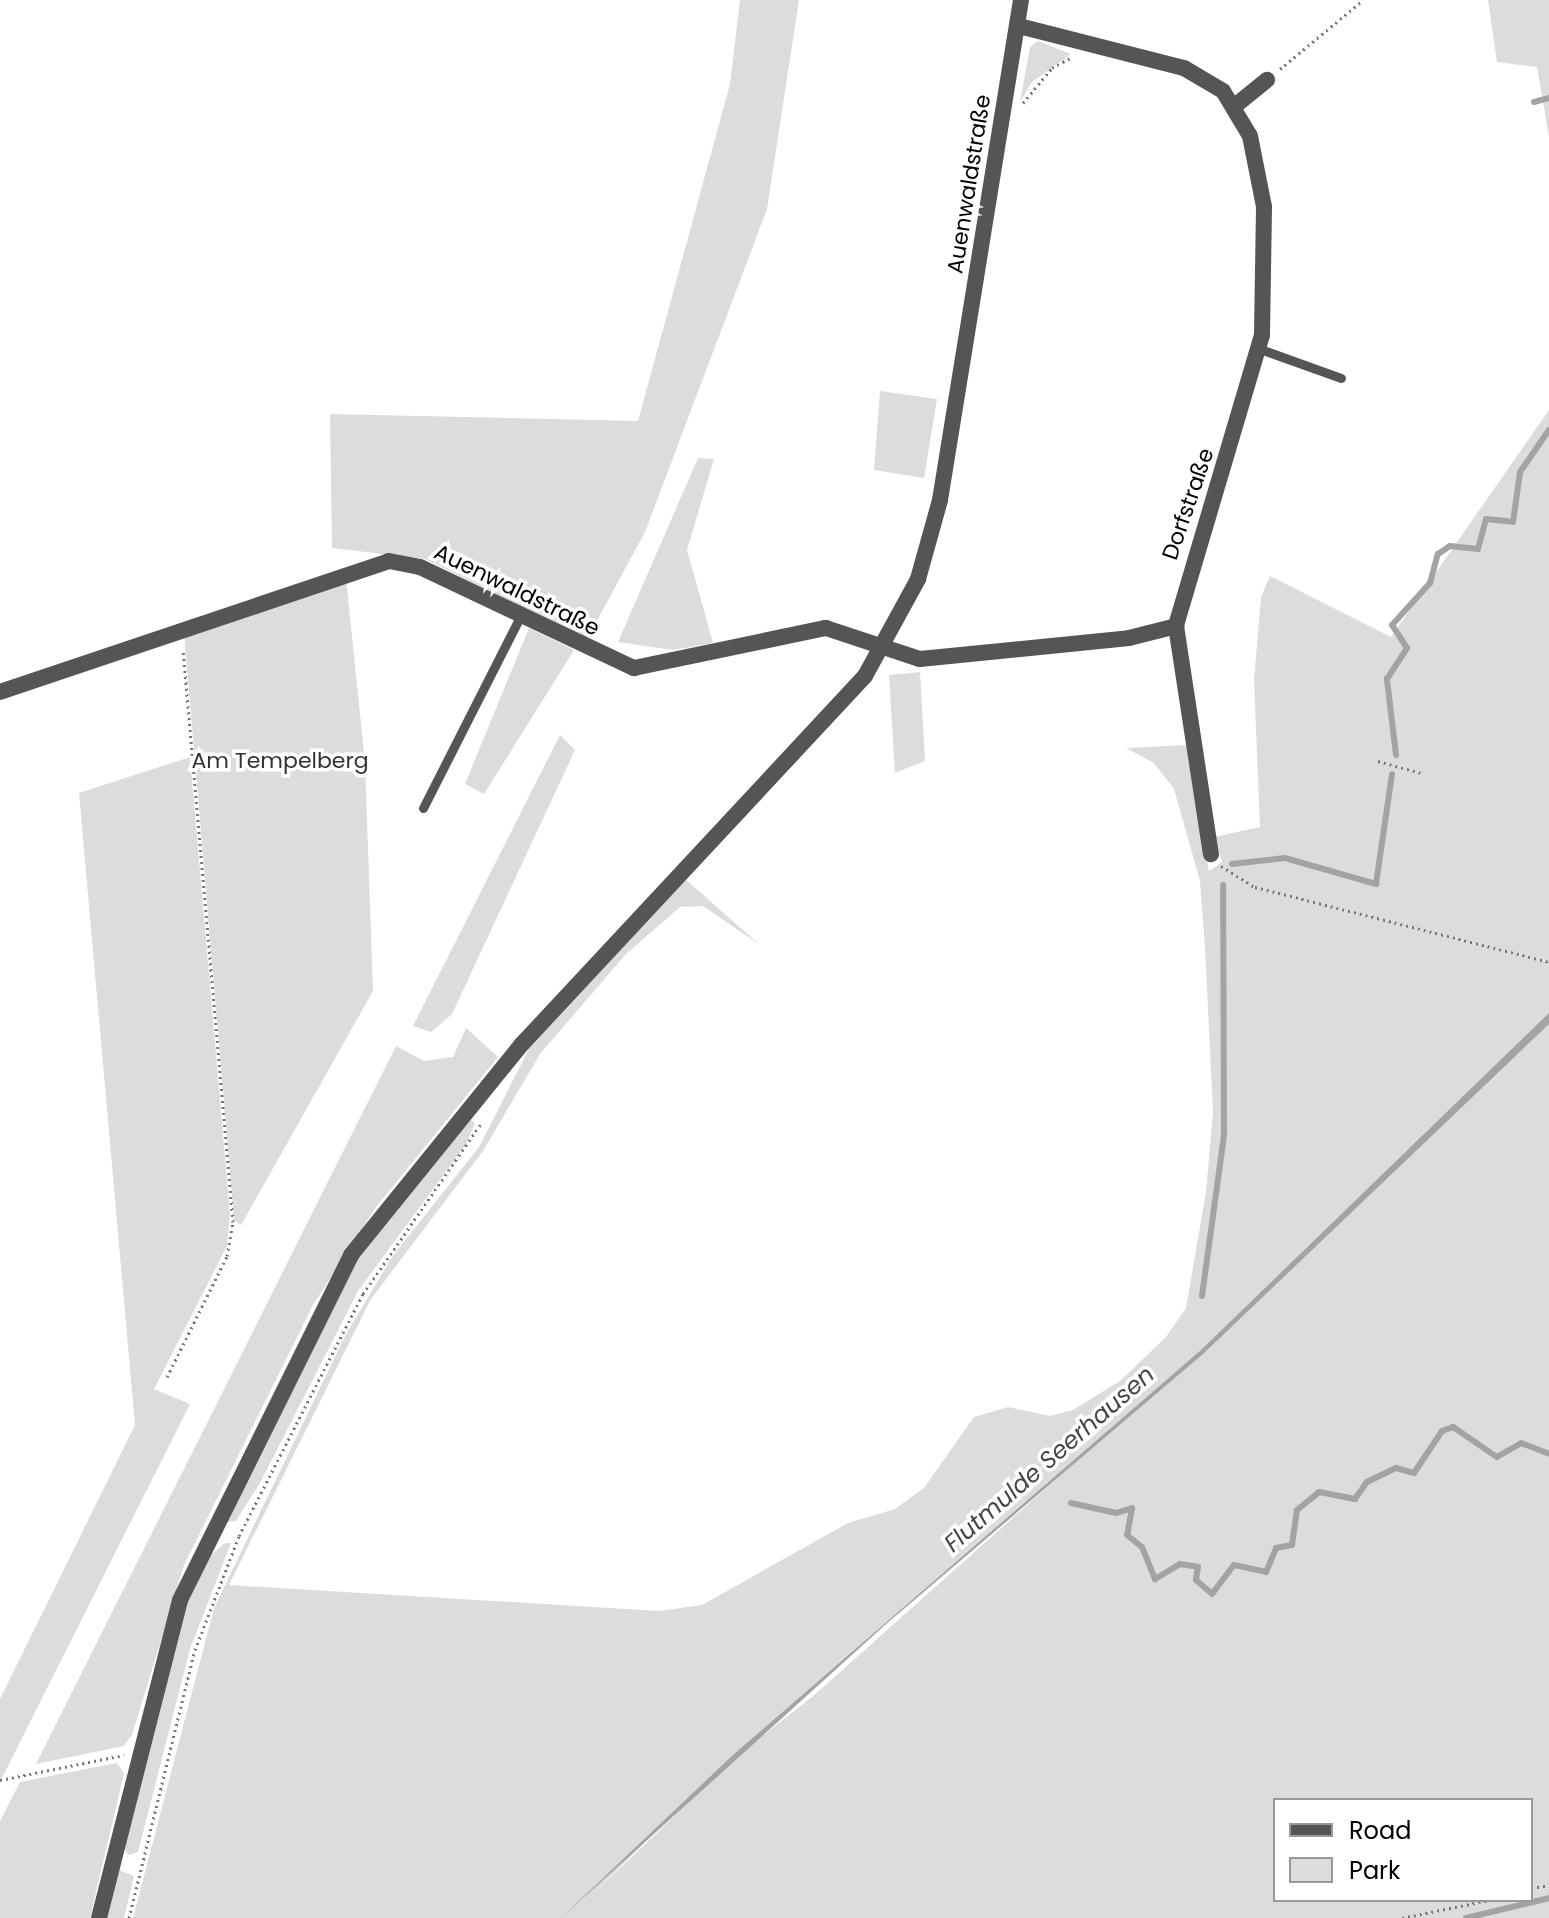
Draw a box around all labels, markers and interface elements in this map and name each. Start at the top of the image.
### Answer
street label: Auenwaldstraße [942,93,996,275]
street label: Dorfstraße [1157,445,1219,563]
street label: Auenwaldstraße [430,538,604,642]
park label: Am Tempelberg [191,748,369,774]
water label: Flutmulde Seerhausen [938,1360,1160,1558]
legend [1273,1798,1533,1902]
text: Road [1349,1814,1411,1847]
text: Park [1349,1854,1400,1887]

